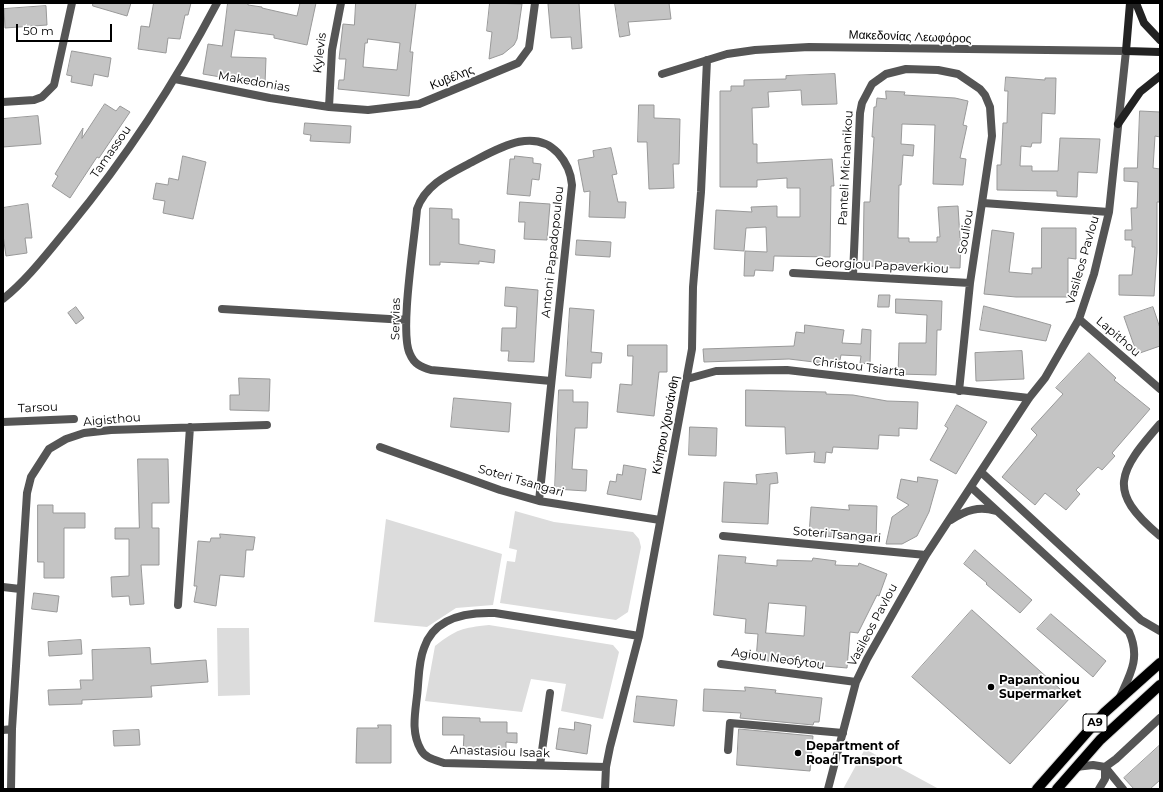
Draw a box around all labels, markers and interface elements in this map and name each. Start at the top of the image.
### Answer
scale bar [18,16,114,42]
text: 50 m [23,23,54,38]
street label: Μακεδονίας Λεωφόρος [848,28,972,46]
street label: Kylevis [310,32,330,74]
street label: Κυβέλης [428,63,476,93]
street label: Makedonias [217,69,291,95]
street label: Panteli Michanikou [836,110,856,226]
street label: Tamassou [88,123,134,181]
street label: Antoni Papadopoulou [539,185,567,319]
street label: Souliou [955,209,977,255]
street label: Vasileos Pavlou [1063,214,1103,306]
street label: Georgiou Papaverkiou [815,255,949,277]
street label: Servias [388,298,404,340]
street label: Lapithou [1093,314,1143,360]
street label: Christou Tsiarta [812,354,906,380]
street label: Κύπρου Χρυσάνθη [649,374,683,476]
street label: Tarsou [18,400,58,416]
street label: Aigisthou [83,410,141,430]
street label: Soteri Tsangari [476,462,566,500]
street label: Soteri Tsangari [792,524,882,546]
street label: Vasileos Pavlou [845,581,901,669]
street label: Agiou Neofytou [730,645,826,673]
place label: Papantoniou Supermarket [999,673,1081,701]
marker: Papantoniou Supermarket [986,682,996,692]
road number: A9 [1083,714,1107,732]
place label: Department of Road Transport [806,739,902,767]
street label: Anastasiou Isaak [450,743,550,761]
marker: Department of Road Transport [793,748,803,758]

